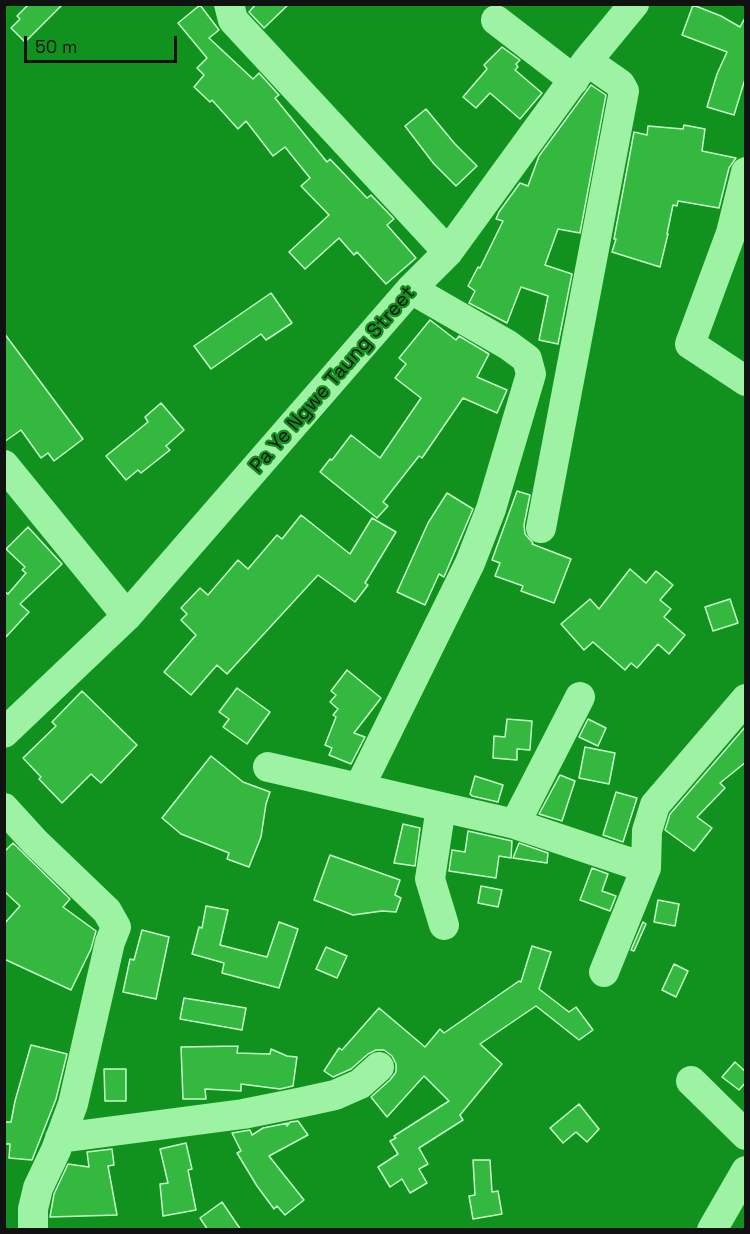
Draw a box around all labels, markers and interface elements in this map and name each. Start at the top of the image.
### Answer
scale bar [27,24,180,62]
text: 50 m [35,35,77,58]
street label: Pa Ye Ngwe Taung Street [245,282,421,478]

